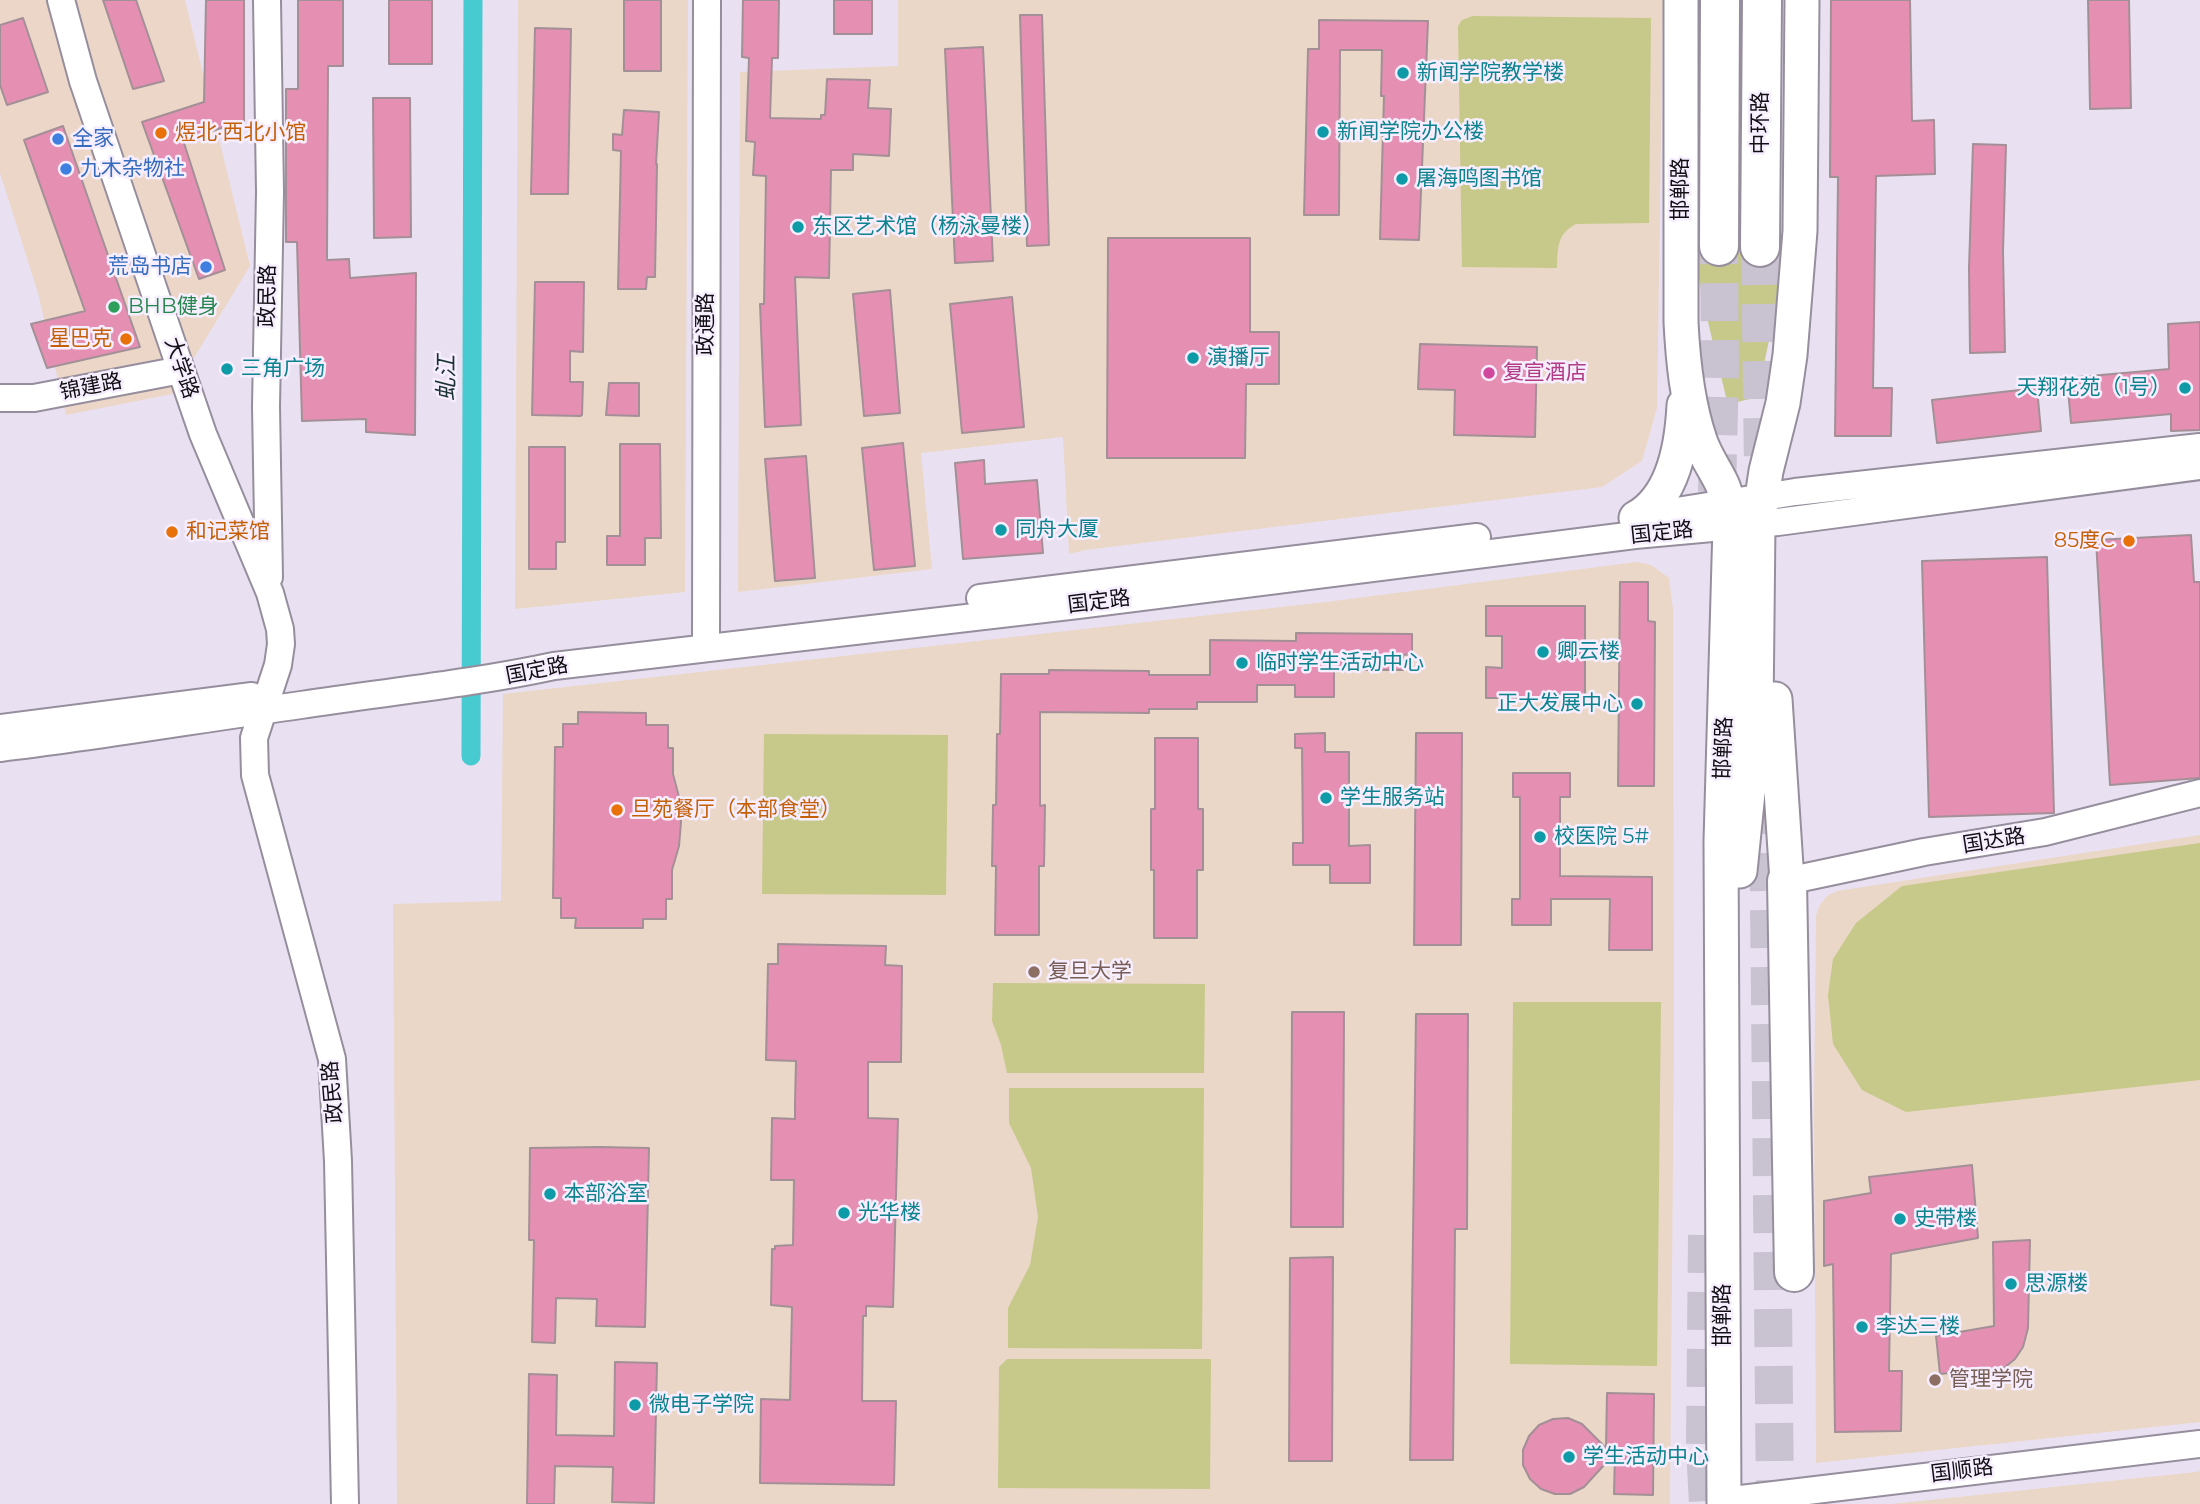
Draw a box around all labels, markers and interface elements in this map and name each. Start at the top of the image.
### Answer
place label: 新闻学院教学楼 [1417,60,1564,86]
marker: 新闻学院教学楼 [1395,65,1411,81]
street label: 中环路 [1748,92,1774,154]
place label: 新闻学院办公楼 [1337,119,1484,145]
place label: 煜北·西北小馆 [175,120,306,146]
marker: 新闻学院办公楼 [1315,124,1331,140]
marker: 煜北·西北小馆 [153,125,169,141]
place label: 全家 [72,126,114,152]
marker: 全家 [50,131,66,147]
place label: 九木杂物社 [80,156,185,182]
street label: 邯郸路 [1668,158,1694,220]
marker: 九木杂物社 [58,161,74,177]
place label: 屠海鸣图书馆 [1416,166,1542,192]
marker: 屠海鸣图书馆 [1394,171,1410,187]
place label: 东区艺术馆（杨泳曼楼） [812,214,1043,240]
marker: 东区艺术馆（杨泳曼楼） [790,219,806,235]
place label: 荒岛书店 [108,254,192,280]
marker: 荒岛书店 [198,259,214,275]
street label: 政民路 [255,264,281,328]
street label: 政通路 [693,293,719,355]
place label: BHB健身 [128,294,219,320]
marker: BHB健身 [106,299,122,315]
place label: 星巴克 [49,326,112,352]
marker: 星巴克 [118,331,134,347]
street label: 大学路 [159,334,203,402]
place label: 演播厅 [1207,345,1270,371]
marker: 演播厅 [1185,350,1201,366]
water label: 虬江 [433,355,461,401]
place label: 三角广场 [241,356,325,382]
place label: 复宣酒店 [1503,360,1587,386]
marker: 三角广场 [219,361,235,377]
marker: 复宣酒店 [1481,365,1497,381]
street label: 锦建路 [58,369,124,405]
place label: 天翔花苑（1号） [2016,375,2171,401]
marker: 天翔花苑（1号） [2177,380,2193,396]
place label: 同舟大厦 [1015,517,1099,543]
street label: 国定路 [1629,517,1695,549]
place label: 和记菜馆 [186,519,270,545]
marker: 同舟大厦 [993,522,1009,538]
marker: 和记菜馆 [164,524,180,540]
place label: 85度C [2054,528,2115,554]
marker: 85度C [2121,533,2137,549]
street label: 国定路 [1066,586,1132,618]
place label: 卿云楼 [1557,639,1620,665]
marker: 卿云楼 [1535,644,1551,660]
place label: 临时学生活动中心 [1256,650,1424,676]
street label: 国定路 [504,653,570,689]
marker: 临时学生活动中心 [1234,655,1250,671]
place label: 正大发展中心 [1497,691,1623,717]
marker: 正大发展中心 [1629,696,1645,712]
street label: 邯郸路 [1710,716,1738,780]
place label: 学生服务站 [1340,785,1445,811]
marker: 学生服务站 [1318,790,1334,806]
place label: 旦苑餐厅（本部食堂） [631,797,841,823]
marker: 旦苑餐厅（本部食堂） [609,802,625,818]
place label: 校医院 5# [1554,824,1649,850]
street label: 国达路 [1961,824,2027,858]
marker: 校医院 5# [1532,829,1548,845]
place label: 复旦大学 [1048,959,1132,985]
marker: 复旦大学 [1026,964,1042,980]
street label: 政民路 [318,1060,348,1124]
place label: 本部浴室 [564,1181,648,1207]
marker: 本部浴室 [542,1186,558,1202]
place label: 光华楼 [858,1200,921,1226]
marker: 光华楼 [836,1205,852,1221]
place label: 史带楼 [1914,1206,1977,1232]
marker: 史带楼 [1892,1211,1908,1227]
place label: 思源楼 [2025,1271,2088,1297]
marker: 思源楼 [2003,1276,2019,1292]
street label: 邯郸路 [1710,1284,1736,1346]
place label: 李达三楼 [1876,1314,1960,1340]
marker: 李达三楼 [1854,1319,1870,1335]
place label: 管理学院 [1949,1367,2033,1393]
marker: 管理学院 [1927,1372,1943,1388]
place label: 微电子学院 [649,1392,754,1418]
marker: 微电子学院 [627,1397,643,1413]
place label: 学生活动中心 [1583,1444,1709,1470]
marker: 学生活动中心 [1561,1449,1577,1465]
street label: 国顺路 [1929,1455,1995,1487]

